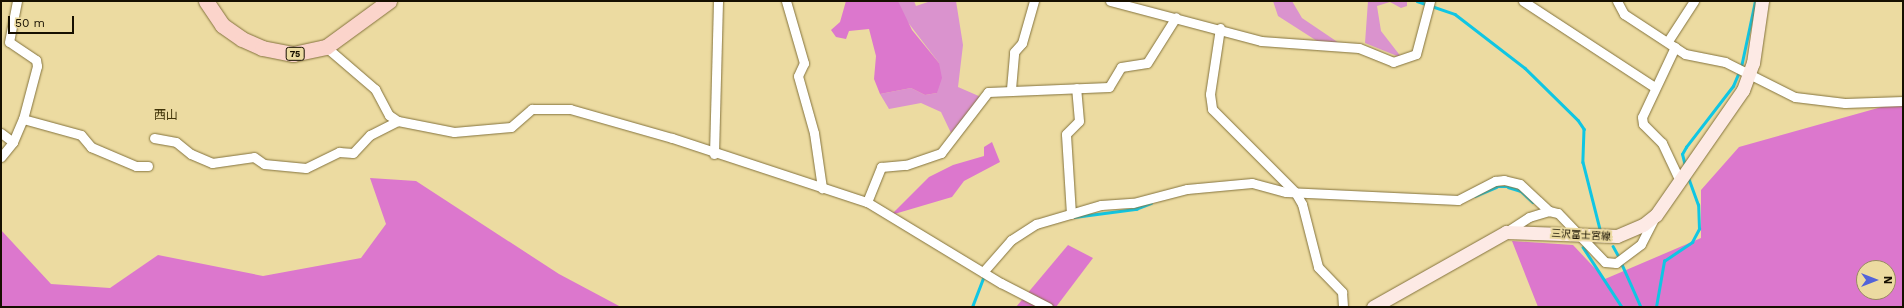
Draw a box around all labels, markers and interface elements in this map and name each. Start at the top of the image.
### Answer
scale bar [10,8,76,34]
text: 50 m [15,16,45,30]
road number: 75 [285,47,305,61]
district label: 西山 [154,109,178,123]
street label: 三沢富士宮線 [1551,227,1611,243]
north arrow [1856,260,1896,300]
text: N [1881,276,1894,284]

